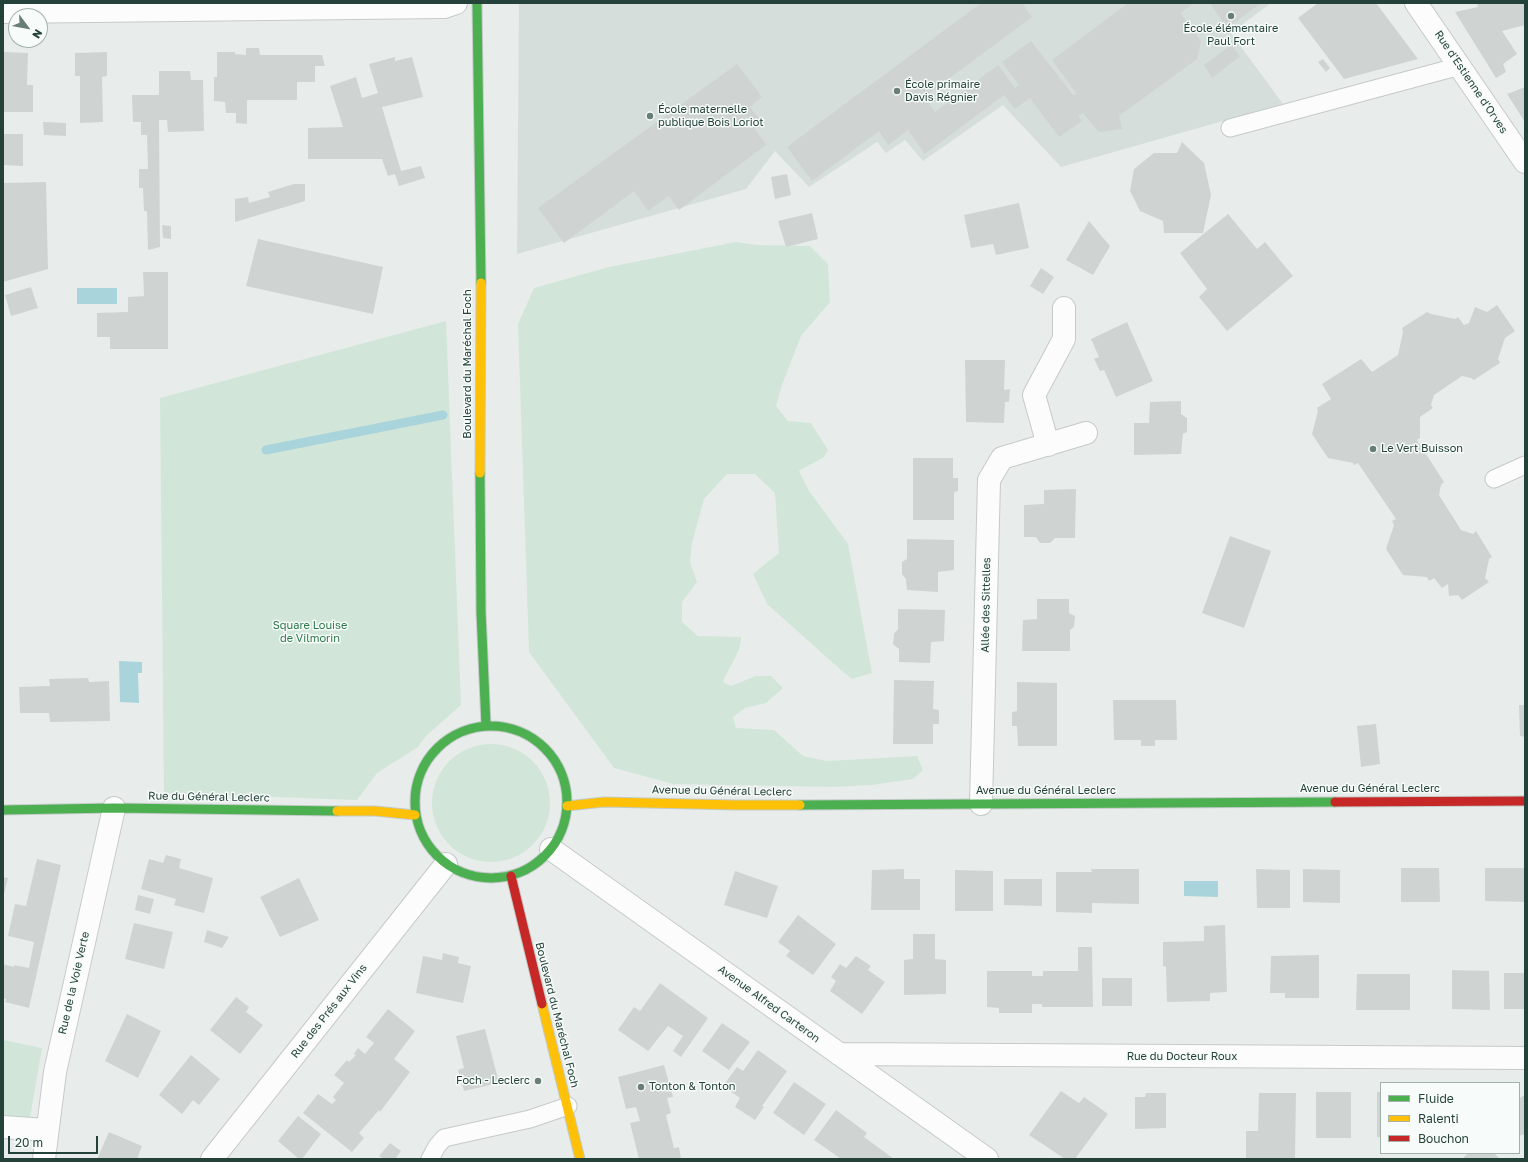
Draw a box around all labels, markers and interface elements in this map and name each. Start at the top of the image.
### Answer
north arrow [8,8,48,48]
marker: École élémentaire Paul Fort [1226,11,1236,21]
place label: École élémentaire Paul Fort [1184,22,1278,48]
text: N [30,27,45,41]
street label: Rue d'Estienne d'Orves [1432,28,1510,136]
place label: École primaire Davis Régnier [905,78,980,104]
marker: École primaire Davis Régnier [892,86,902,96]
place label: École maternelle publique Bois Loriot [658,103,764,129]
marker: École maternelle publique Bois Loriot [645,111,655,121]
street label: Boulevard du Maréchal Foch [461,289,475,439]
place label: Le Vert Buisson [1381,442,1463,456]
marker: Le Vert Buisson [1368,444,1378,454]
street label: Allée des Sittelles [979,557,993,653]
park label: Square Louise de Vilmorin [273,619,347,645]
street label: Avenue du Général Leclerc [1300,782,1440,796]
street label: Avenue du Général Leclerc [652,783,792,799]
street label: Avenue du Général Leclerc [976,784,1116,798]
street label: Rue du Général Leclerc [148,789,270,805]
street label: Rue de la Voie Verte [56,930,92,1036]
street label: Boulevard du Maréchal Foch [533,941,581,1089]
street label: Rue des Prés aux Vins [288,961,370,1061]
street label: Avenue Alfred Carteron [716,963,822,1045]
street label: Rue du Docteur Roux [1127,1050,1237,1064]
place label: Foch - Leclerc [456,1074,530,1088]
marker: Foch - Leclerc [533,1076,543,1086]
place label: Tonton & Tonton [649,1080,736,1094]
marker: Tonton & Tonton [636,1082,646,1092]
legend [1380,1082,1520,1154]
text: Fluide [1418,1091,1454,1106]
text: Ralenti [1418,1111,1459,1126]
scale bar [10,1128,100,1154]
text: Bouchon [1418,1131,1469,1146]
text: 20 m [15,1135,43,1150]

